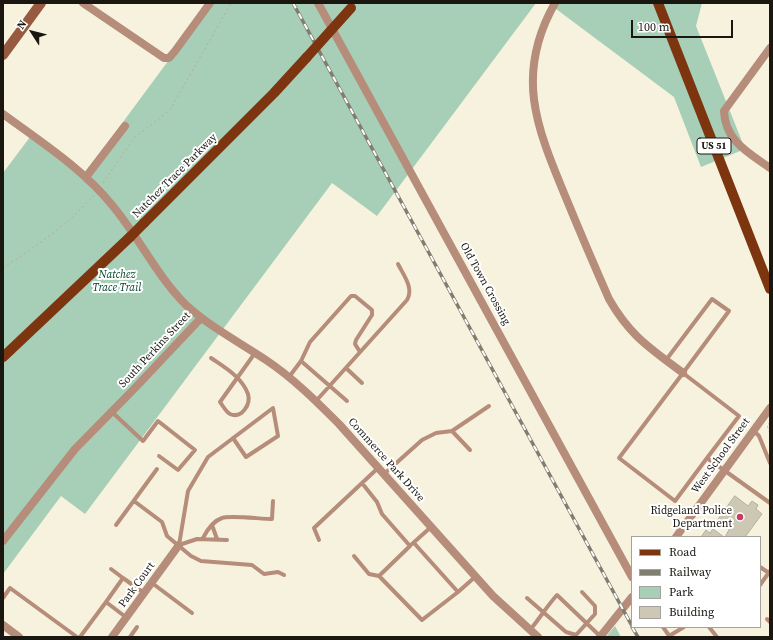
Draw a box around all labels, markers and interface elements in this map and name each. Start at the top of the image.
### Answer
north arrow [12,12,52,52]
scale bar [633,12,735,38]
text: N [13,17,30,32]
text: 100 m [638,19,670,35]
street label: Natchez Trace Parkway [130,131,220,221]
road number: US 51 [697,138,731,154]
street label: Old Town Crossing [457,241,513,327]
park label: Natchez Trace Trail [93,268,141,294]
street label: South Perkins Street [116,309,194,391]
street label: Commerce Park Drive [345,415,427,505]
street label: West School Street [689,416,753,496]
place label: Ridgeland Police Department [650,504,732,530]
marker: Ridgeland Police Department [735,512,745,522]
legend [631,536,761,628]
text: Road [669,544,696,560]
street label: Park Court [116,560,158,610]
text: Railway [669,564,711,580]
text: Park [669,584,694,600]
text: Building [669,604,714,620]

